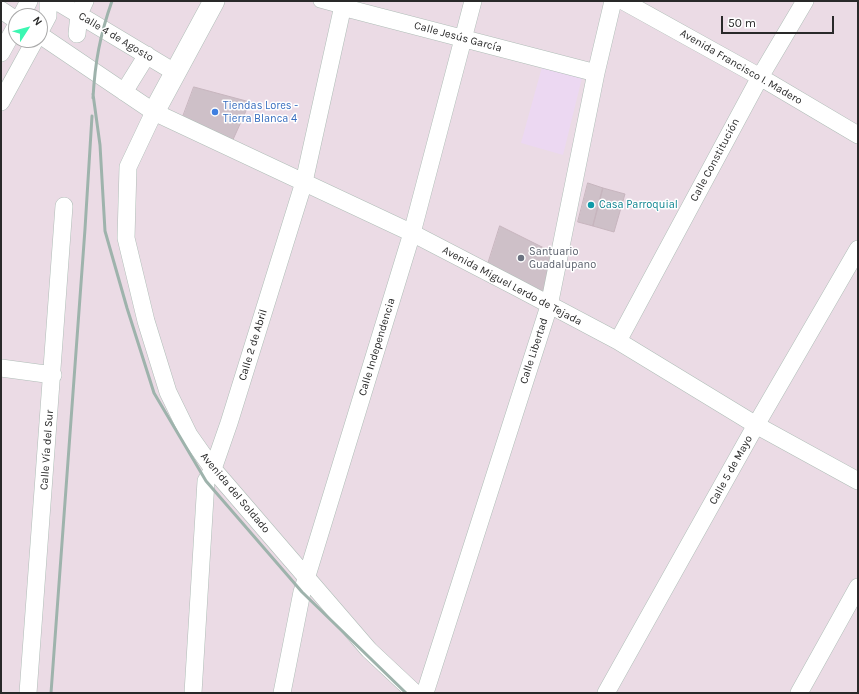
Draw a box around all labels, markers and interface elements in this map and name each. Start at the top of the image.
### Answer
north arrow [8,8,48,48]
scale bar [723,8,836,34]
street label: Calle 4 de Agosto [76,9,156,65]
text: N [30,14,45,28]
text: 50 m [728,16,756,30]
street label: Calle Jesús García [413,19,503,55]
street label: Avenida Francisco I. Madero [678,27,804,107]
place label: Tiendas Lores - Tierra Blanca 4 [223,99,298,125]
marker: Tiendas Lores - Tierra Blanca 4 [210,107,220,117]
street label: Calle Constitución [688,116,742,204]
place label: Casa Parroquial [599,198,678,212]
marker: Casa Parroquial [586,200,596,210]
street label: Avenida Miguel Lerdo de Tejada [440,243,584,329]
place label: Santuario Guadalupano [529,245,596,271]
marker: Santuario Guadalupano [516,253,526,263]
street label: Calle Independencia [356,296,398,398]
street label: Calle 2 de Abril [236,308,270,382]
street label: Calle Libertad [517,316,551,386]
street label: Calle Vía del Sur [38,409,56,491]
street label: Calle 5 de Mayo [706,433,756,507]
street label: Avenida del Soldado [197,450,273,536]

